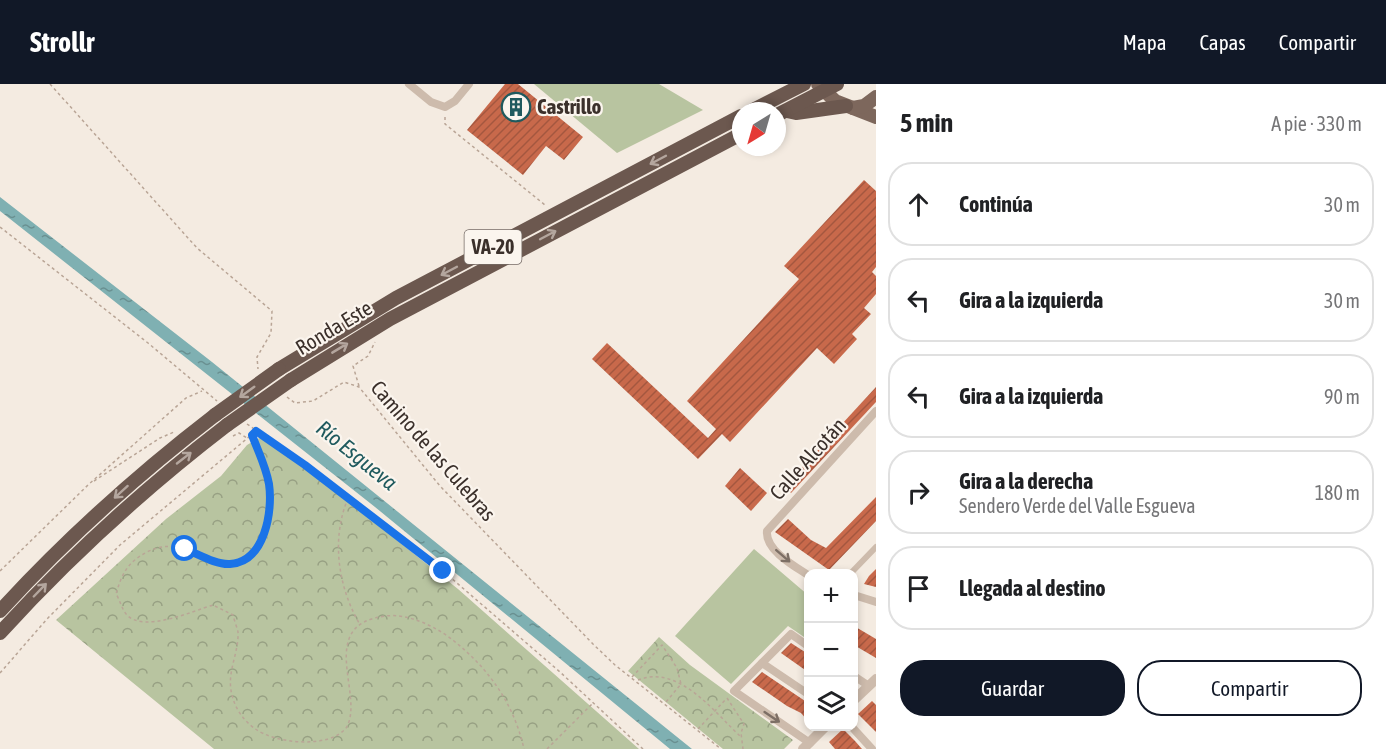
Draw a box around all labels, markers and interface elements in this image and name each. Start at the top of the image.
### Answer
text: Strollr [30,26,94,58]
text: Mapa [1123,30,1166,54]
text: Capas [1199,30,1246,54]
text: Compartir [1279,30,1356,54]
building icon: Castrillo [500,91,532,123]
place label: Castrillo [537,94,602,118]
north arrow [732,102,786,156]
text: 5 min [900,108,953,138]
text: A pie · 330 m [1271,112,1362,135]
one-way arrow [650,155,668,166]
icon: ahead [902,188,935,221]
text: Continúa [959,191,1033,217]
text: 30 m [1324,193,1360,216]
one-way arrow [539,229,556,241]
road number: VA-20 [464,230,522,264]
one-way arrow [440,265,458,277]
icon: left [902,284,935,317]
text: Gira a la izquierda [959,287,1103,313]
text: 30 m [1324,289,1360,312]
street label: Ronda Este [291,295,376,359]
one-way arrow [331,342,348,354]
street label: Camino de las Culebras [366,375,501,525]
icon: left [902,380,935,413]
text: Gira a la izquierda [959,383,1103,409]
text: 90 m [1324,385,1360,408]
one-way arrow [239,386,255,398]
street label: Calle Alcotán [764,412,850,504]
water label: Río Esgueva [311,415,403,495]
one-way arrow [175,452,191,465]
text: Gira a la derecha [959,468,1093,494]
icon: right [902,476,935,509]
text: 180 m [1315,481,1360,504]
one-way arrow [113,485,128,499]
text: Sendero Verde del Valle Esgueva [959,494,1196,517]
route start [171,535,197,561]
one-way arrow [775,549,790,563]
route end [429,557,455,583]
map controls [804,569,858,731]
button: + [804,569,858,623]
icon: arrive [902,572,935,605]
text: Llegada al destino [959,575,1106,601]
one-way arrow [33,583,47,598]
button: − [804,623,858,677]
button: Guardar [900,660,1125,716]
button: Compartir [1137,660,1362,716]
button: layers [804,677,858,731]
one-way arrow [763,711,779,723]

